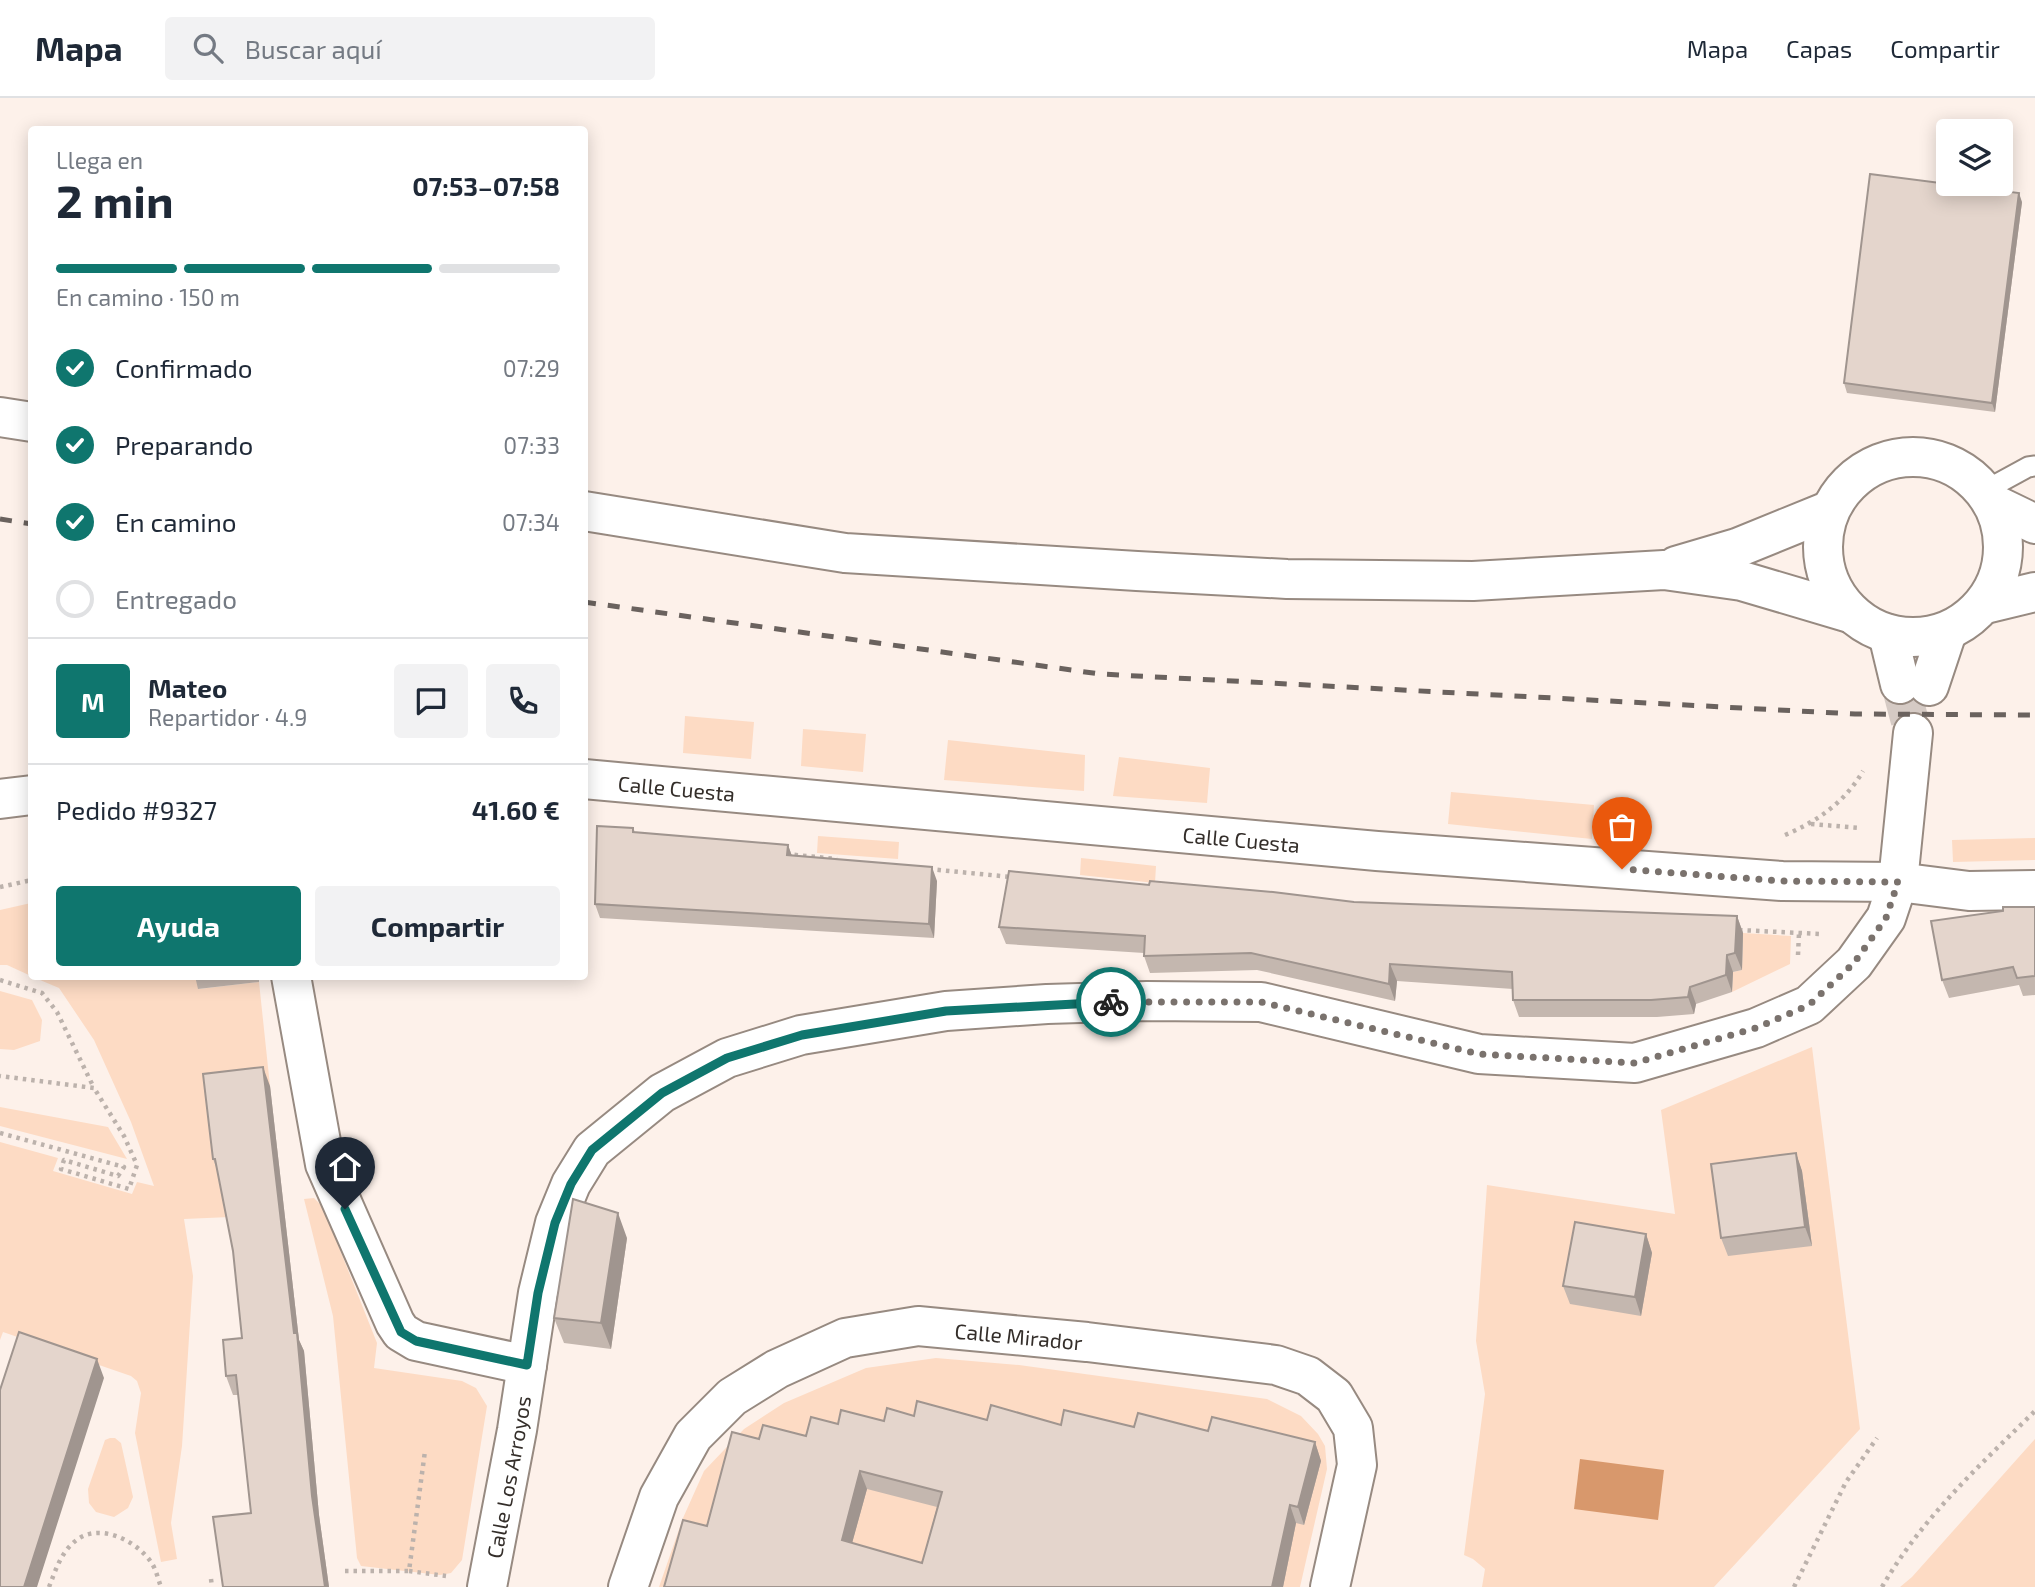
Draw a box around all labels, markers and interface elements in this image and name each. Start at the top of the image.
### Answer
search box [165,17,655,80]
text: Mapa [35,28,123,68]
icon: search [189,29,227,67]
text: Buscar aquí [245,33,382,64]
text: Mapa [1687,34,1748,63]
text: Capas [1786,34,1852,63]
text: Compartir [1890,34,2000,63]
map controls [1936,119,2013,196]
button: layers [1936,119,2013,196]
text: Llega en [56,146,143,174]
text: 07:53–07:58 [412,170,560,201]
text: 2 min [56,172,174,227]
text: En camino · 150 m [56,283,240,311]
icon: check [56,349,94,387]
text: Confirmado [115,352,253,383]
text: 07:29 [503,354,560,382]
icon: check [56,426,94,464]
text: Preparando [115,429,253,460]
text: 07:33 [503,431,560,459]
icon: check [56,503,94,541]
text: En camino [115,506,237,537]
text: 07:34 [502,508,560,536]
text: Entregado [115,583,237,614]
button: chat [394,664,468,738]
button: phone [486,664,560,738]
text: Mateo [148,672,227,703]
text: M [81,686,105,717]
text: Repartidor · 4.9 [148,703,307,731]
street label: Calle Cuesta [617,770,736,805]
text: Pedido #9327 [56,794,217,825]
text: 41.60 € [472,794,560,825]
pin [1592,797,1652,869]
icon: bag [1603,808,1641,846]
street label: Calle Cuesta [1182,821,1301,856]
button: Ayuda [56,886,301,966]
button: Compartir [315,886,560,966]
courier [1076,967,1146,1037]
icon: bike [1092,983,1130,1021]
pin [315,1137,375,1209]
icon: home [326,1148,364,1186]
street label: Calle Mirador [954,1317,1084,1354]
street label: Calle Los Arroyos [480,1394,535,1560]

